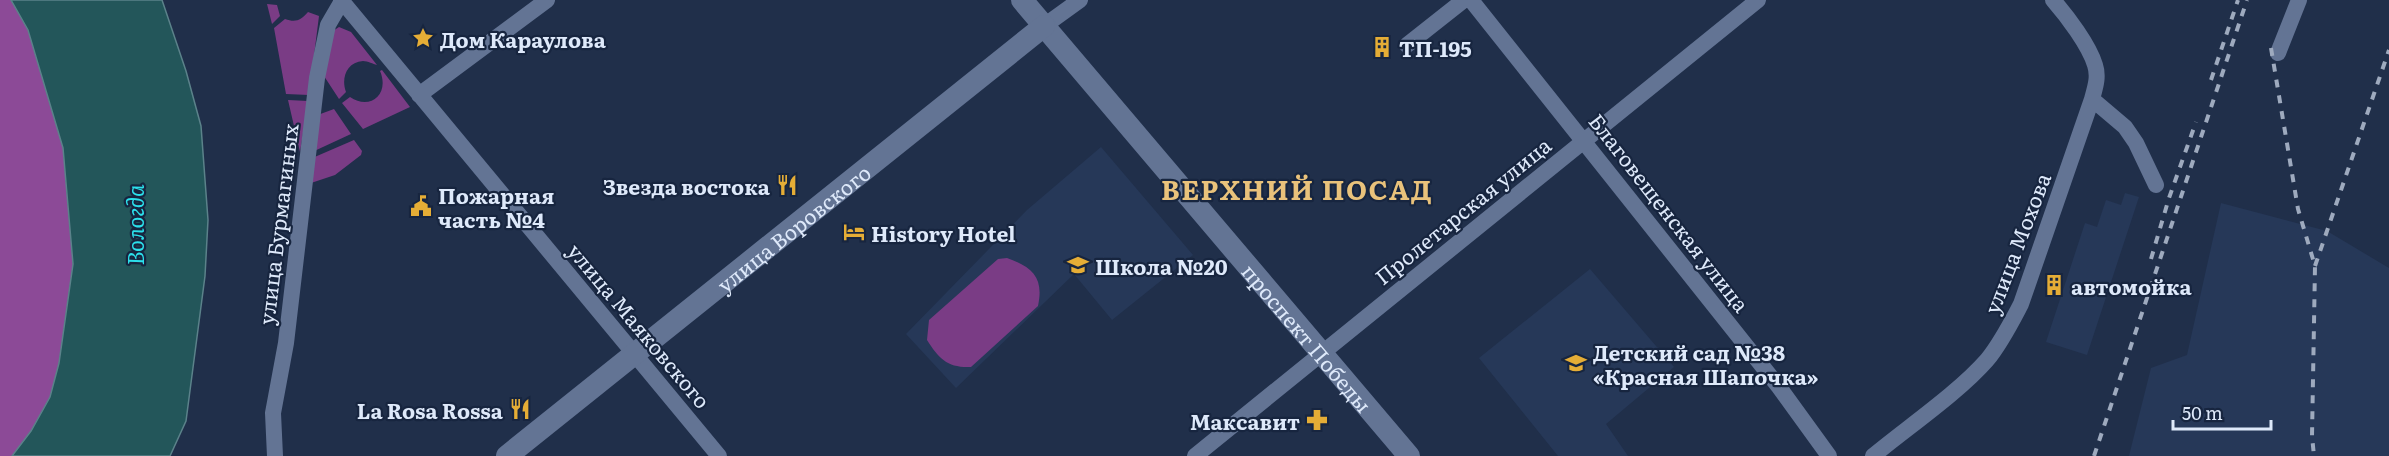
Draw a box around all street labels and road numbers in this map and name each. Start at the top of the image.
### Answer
street label: Благовещенская улица [1582,106,1758,319]
street label: улица Бурмагиных [249,121,305,326]
street label: Пролетарская улица [1367,129,1557,291]
street label: улица Воровского [709,156,876,299]
street label: улица Мохова [1975,167,2057,318]
street label: улица Маяковского [561,236,719,414]
street label: проспект Победы [1236,256,1380,418]

